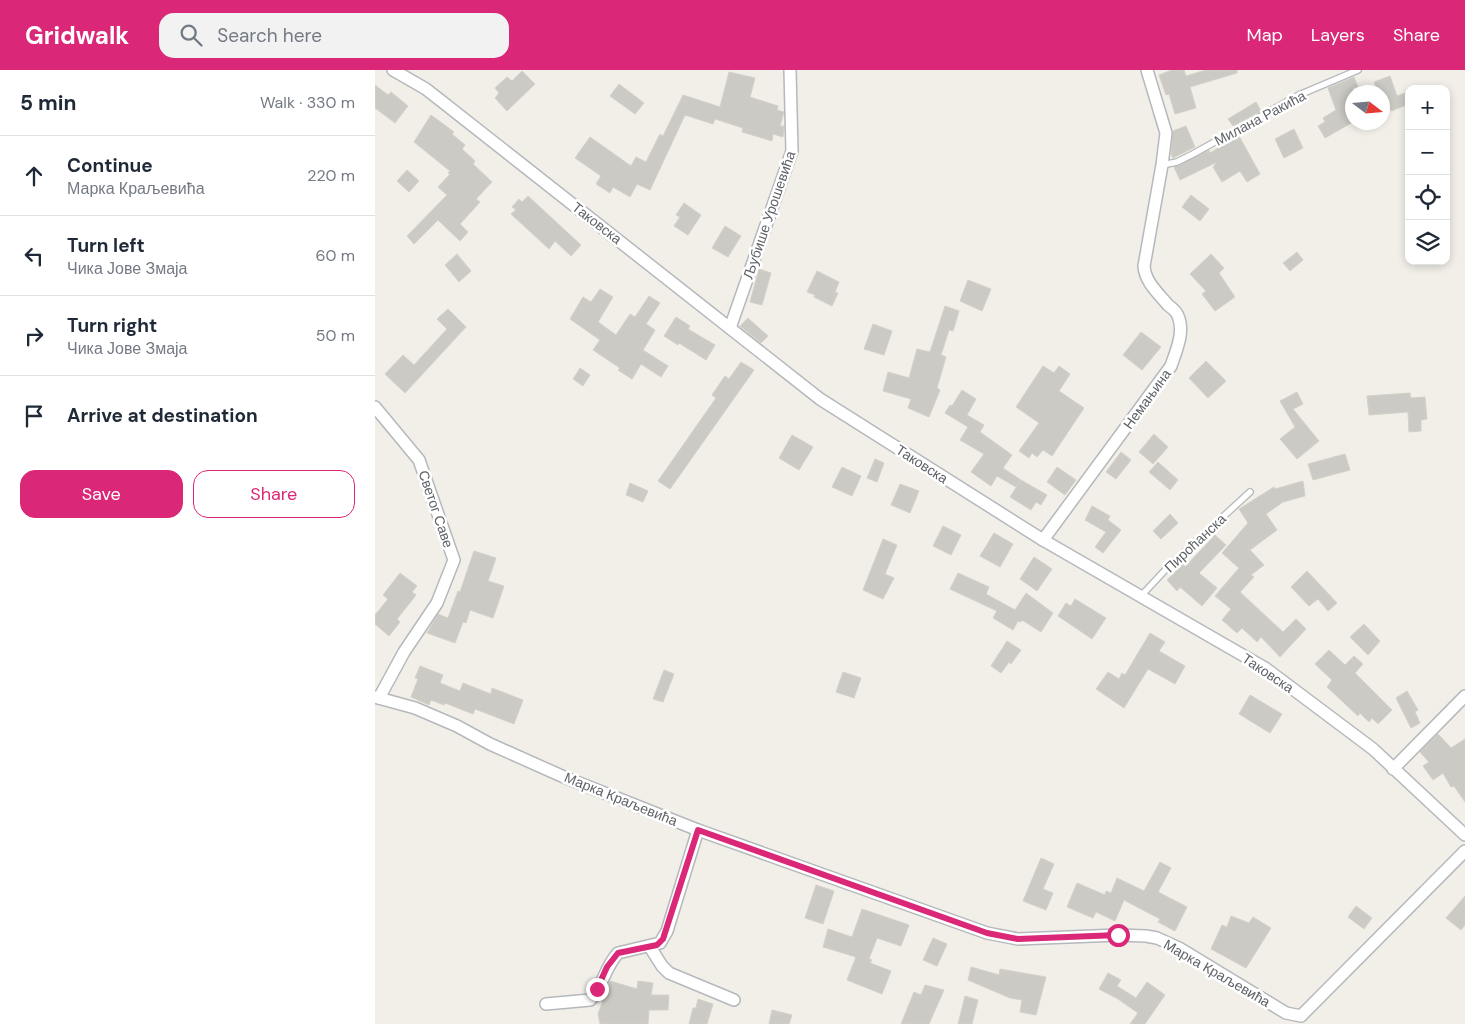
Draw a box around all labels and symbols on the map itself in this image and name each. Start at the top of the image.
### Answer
north arrow [1345,85,1390,130]
street label: Милана Ракића [1211,86,1309,150]
street label: Љубише Урошевића [739,148,799,281]
street label: Таковска [568,198,626,248]
street label: Немањина [1119,365,1175,433]
street label: Таковска [893,441,952,488]
street label: Светог Саве [414,468,458,550]
street label: Пироћанска [1160,510,1230,576]
street label: Таковска [1239,649,1297,697]
street label: Марка Краљевића [562,768,680,830]
route start [1107,924,1130,947]
street label: Марка Краљевића [1160,935,1274,1011]
route end [586,978,609,1001]

